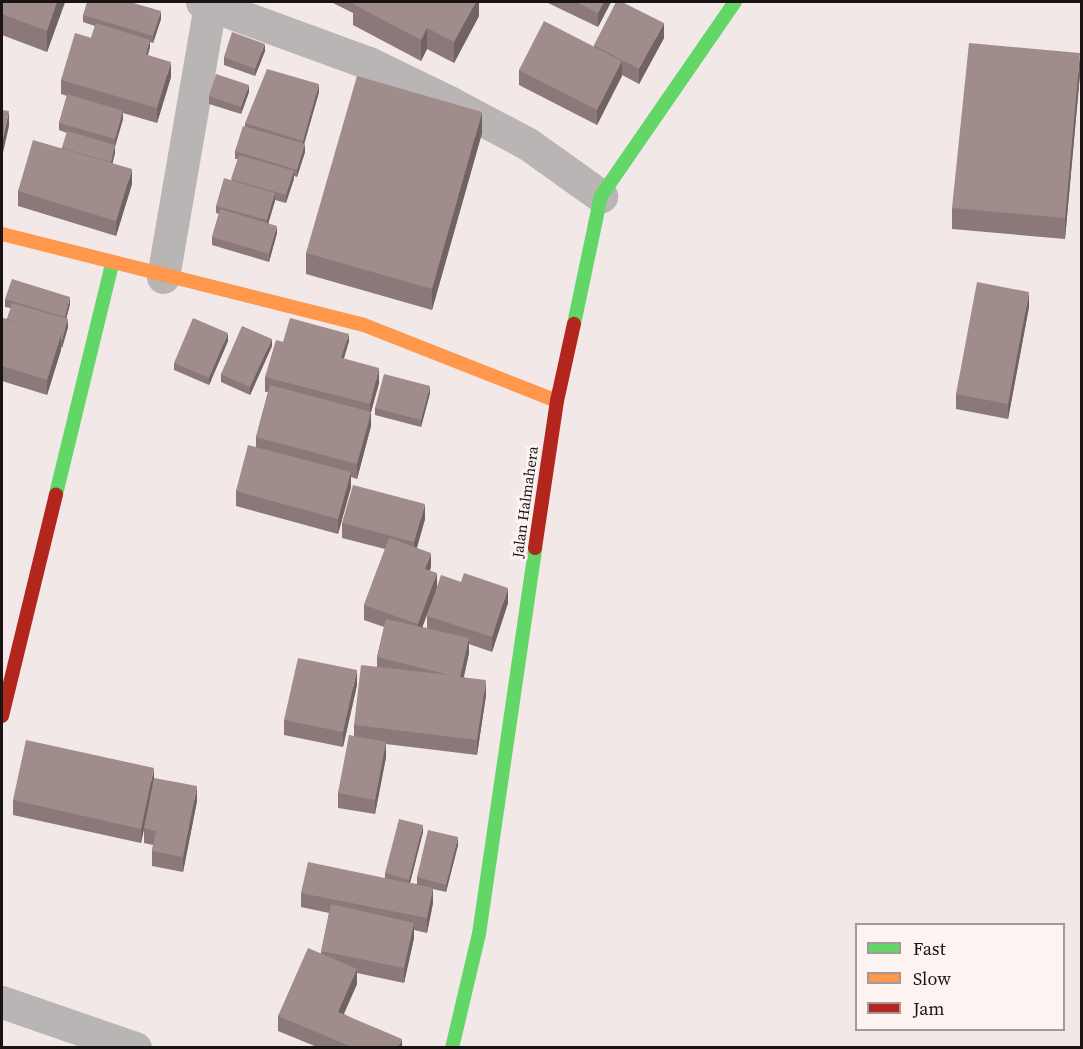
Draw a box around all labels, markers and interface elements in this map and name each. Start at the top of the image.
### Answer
street label: Jalan Halmahera [508,445,542,559]
legend [855,923,1065,1031]
text: Fast [913,936,946,961]
text: Slow [913,966,951,991]
text: Jam [913,996,945,1021]

